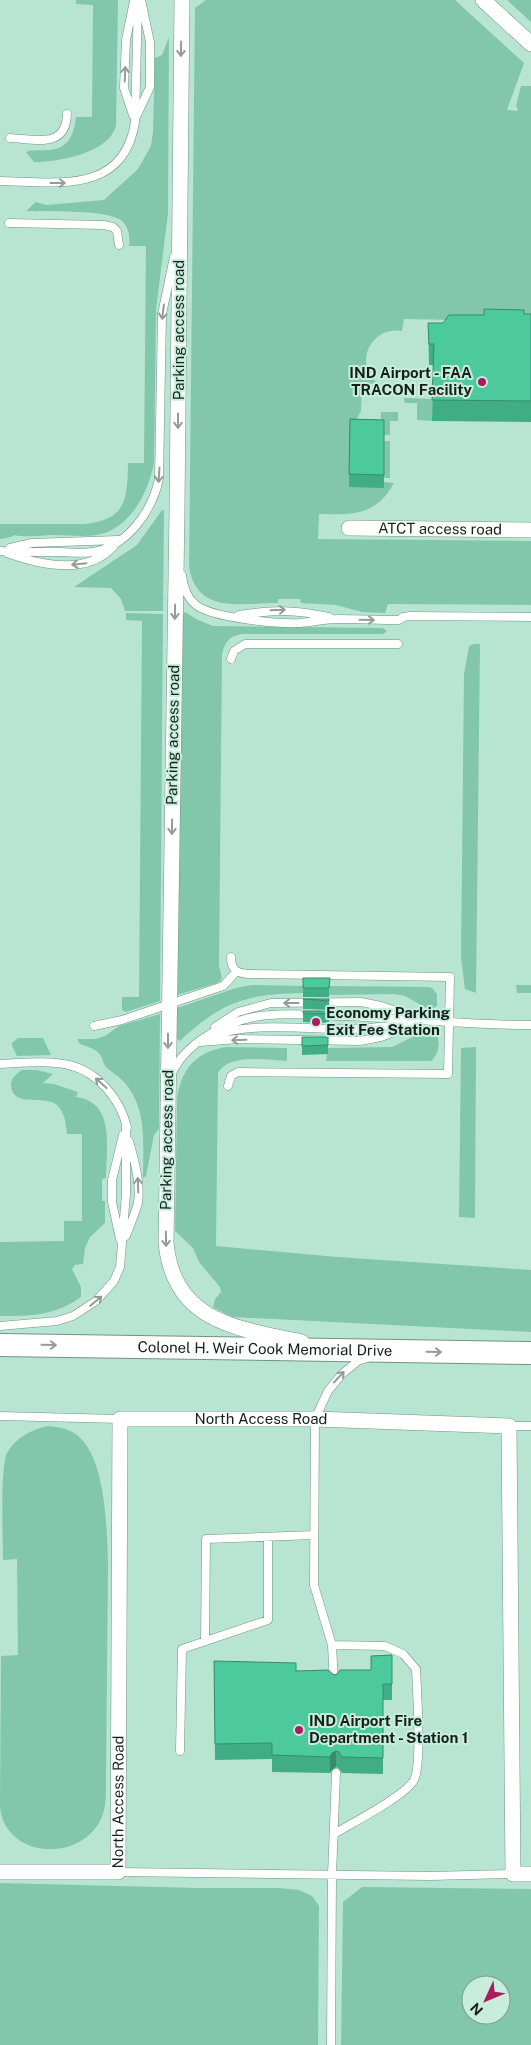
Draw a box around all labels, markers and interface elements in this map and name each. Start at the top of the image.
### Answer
one-way arrow [176,40,186,56]
one-way arrow [120,67,130,83]
one-way arrow [49,178,65,188]
street label: Parking access road [170,260,187,400]
one-way arrow [158,304,168,320]
place label: IND Airport - FAA TRACON Facility [349,364,473,398]
marker: IND Airport - FAA TRACON Facility [476,376,488,388]
one-way arrow [173,412,183,429]
one-way arrow [154,466,163,482]
street label: ATCT access road [378,519,502,538]
one-way arrow [72,559,88,568]
one-way arrow [171,603,180,619]
one-way arrow [269,605,285,615]
one-way arrow [359,615,375,625]
street label: Parking access road [163,665,182,805]
one-way arrow [167,818,176,834]
one-way arrow [283,998,300,1008]
place label: Economy Parking Exit Fee Station [326,1004,451,1038]
marker: Economy Parking Exit Fee Station [310,1016,322,1028]
one-way arrow [163,1033,173,1049]
one-way arrow [232,1035,248,1044]
street label: Parking access road [157,1070,176,1210]
one-way arrow [94,1077,107,1089]
one-way arrow [133,1177,142,1193]
one-way arrow [161,1230,171,1247]
one-way arrow [89,1296,102,1307]
street label: Colonel H. Weir Cook Memorial Drive [137,1338,393,1359]
one-way arrow [40,1341,56,1350]
one-way arrow [426,1348,442,1357]
one-way arrow [334,1371,345,1384]
street label: North Access Road [195,1410,328,1427]
place label: IND Airport Fire Department - Station 1 [309,1712,468,1746]
marker: IND Airport Fire Department - Station 1 [293,1724,305,1736]
street label: North Access Road [109,1735,127,1869]
north arrow [461,1975,511,2025]
text: N [467,2000,486,2019]

